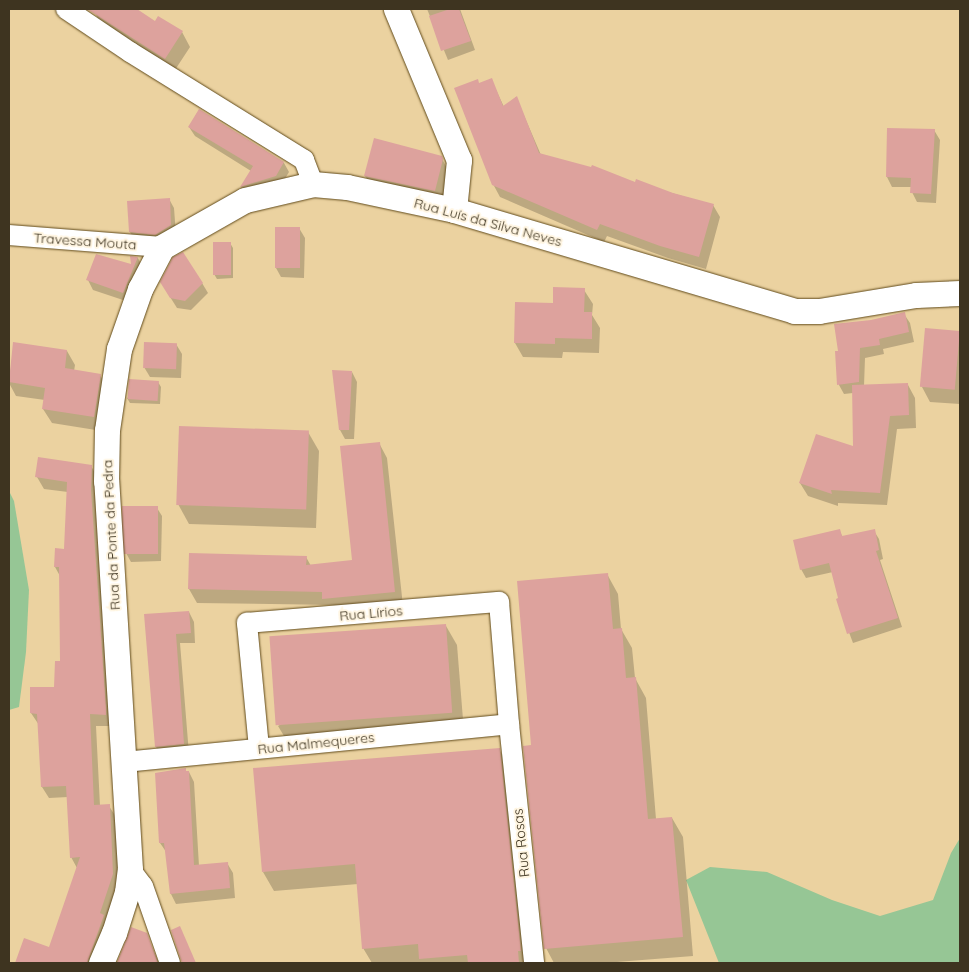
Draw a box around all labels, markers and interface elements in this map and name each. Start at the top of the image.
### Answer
street label: Rua Luís da Silva Neves [412,194,564,250]
street label: Travessa Mouta [33,229,137,253]
street label: Rua da Ponte da Pedra [99,459,123,611]
street label: Rua Lírios [339,602,403,624]
street label: Rua Malmequeres [257,729,375,757]
street label: Rua Rosas [509,808,533,878]

